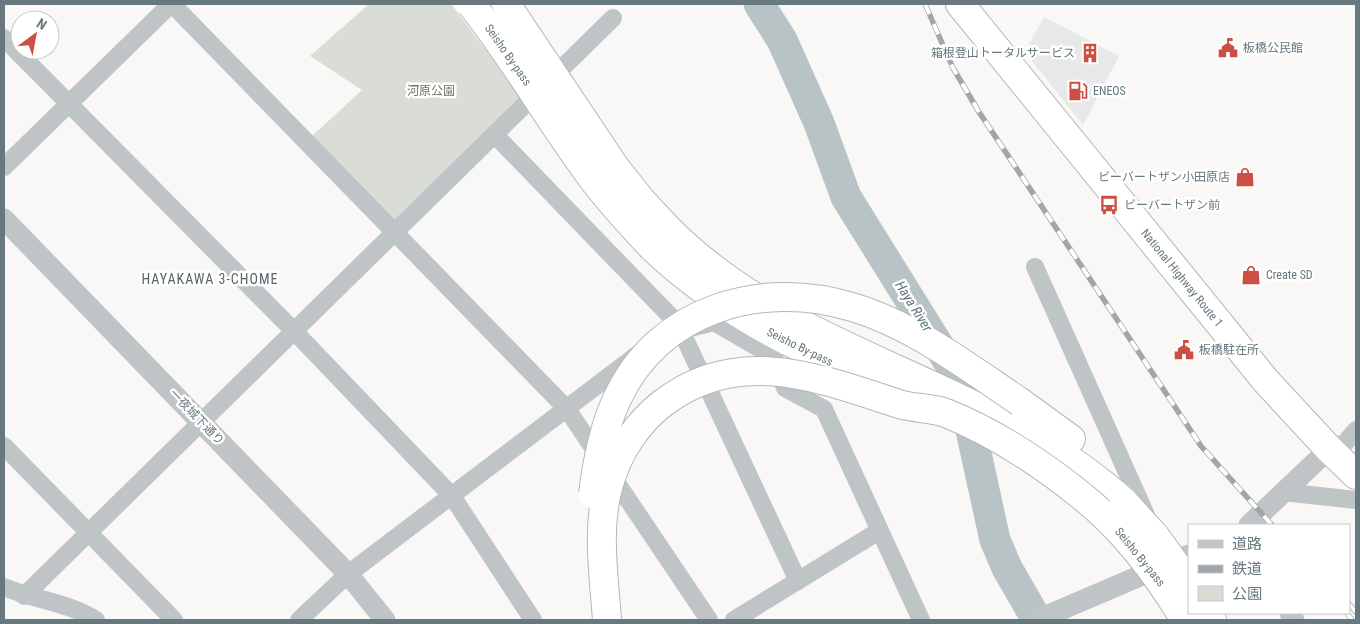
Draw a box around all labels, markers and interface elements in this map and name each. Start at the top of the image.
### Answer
north arrow [10,10,60,60]
text: N [34,15,50,33]
street label: Seisho By-pass [482,22,534,88]
public building icon: 板橋公民館 [1217,37,1239,59]
place label: 板橋公民館 [1243,41,1303,55]
building icon: 箱根登山トータルサービス [1079,42,1101,64]
place label: 箱根登山トータルサービス [931,46,1075,60]
fuel station icon: ENEOS [1067,80,1089,102]
park label: 河原公園 [407,84,455,98]
place label: ENEOS [1093,84,1126,98]
shop icon: ビーバートザン小田原店 [1234,166,1256,188]
place label: ビーバートザン小田原店 [1098,170,1230,184]
bus stop icon: ビーバートザン前 [1098,194,1120,216]
place label: ビーバートザン前 [1124,198,1220,212]
street label: National Highway Route 1 [1138,226,1226,330]
shop icon: Create SD [1240,264,1262,286]
place label: Create SD [1266,268,1313,282]
district label: HAYAKAWA 3-CHOME [142,271,278,287]
water label: Haya River [892,278,936,335]
street label: Seisho By-pass [765,325,835,369]
public building icon: 板橋駐在所 [1173,339,1195,361]
place label: 板橋駐在所 [1199,343,1259,357]
street label: 一夜城下通り [167,386,227,448]
legend [1188,524,1350,614]
street label: Seisho By-pass [1112,525,1168,589]
text: 道路 [1232,535,1262,553]
text: 鉄道 [1232,560,1262,578]
text: 公園 [1232,585,1262,603]

